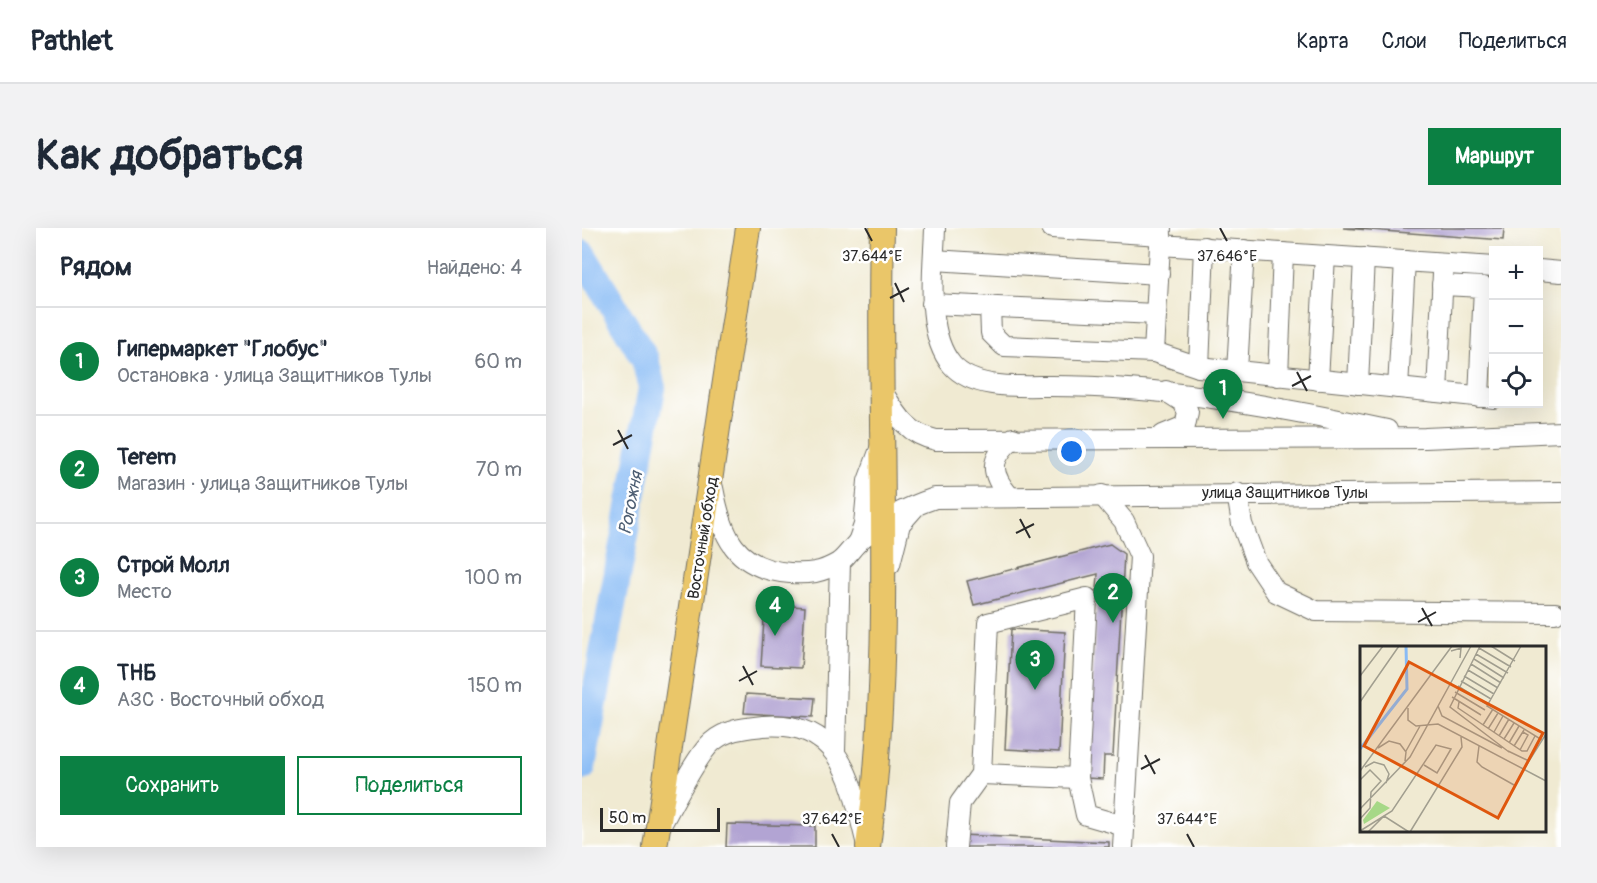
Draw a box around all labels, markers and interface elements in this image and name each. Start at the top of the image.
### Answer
text: Pathlet [30,24,113,59]
text: Карта [1296,28,1348,55]
text: Слои [1381,28,1426,55]
text: Поделиться [1459,28,1567,55]
button: Маршрут [1428,128,1561,185]
text: Как добраться [36,130,303,182]
map controls [1489,246,1543,408]
button: + [1489,246,1543,300]
text: 37.644°E [842,247,902,266]
text: 37.646°E [1197,247,1257,266]
text: Рядом [60,251,132,283]
text: Найдено: 4 [427,255,522,280]
button: − [1489,300,1543,354]
text: Гипермаркет "Глобус" [117,335,328,363]
text: 1 [76,349,83,374]
text: 60 m [475,349,522,374]
button: locate [1489,354,1543,408]
text: Остановка · улица Защитников Тулы [117,363,432,388]
pin: 1 [1204,370,1242,419]
your location [1057,437,1086,466]
text: Terem [117,443,176,471]
text: 2 [74,457,85,482]
text: 70 m [476,457,522,482]
water label: Рогожня [614,468,649,536]
text: Магазин · улица Защитников Тулы [117,471,408,496]
street label: Восточный обход [683,475,723,601]
street label: улица Защитников Тулы [1201,483,1368,503]
text: Строй Молл [117,551,230,579]
text: 3 [74,565,85,590]
text: 100 m [465,565,522,590]
pin: 2 [1094,574,1132,623]
text: Место [117,579,172,604]
pin: 4 [756,586,794,636]
pin: 3 [1016,640,1054,690]
inset map [1360,646,1546,832]
text: ТНБ [117,659,156,687]
text: 4 [74,673,85,698]
text: 150 m [468,673,522,698]
text: АЗС · Восточный обход [117,687,324,712]
button: Сохранить [60,756,285,815]
button: Поделиться [297,756,522,815]
scale bar [600,805,720,832]
text: 50 m [609,808,646,828]
text: 37.642°E [802,810,862,829]
text: 37.644°E [1157,810,1217,829]

